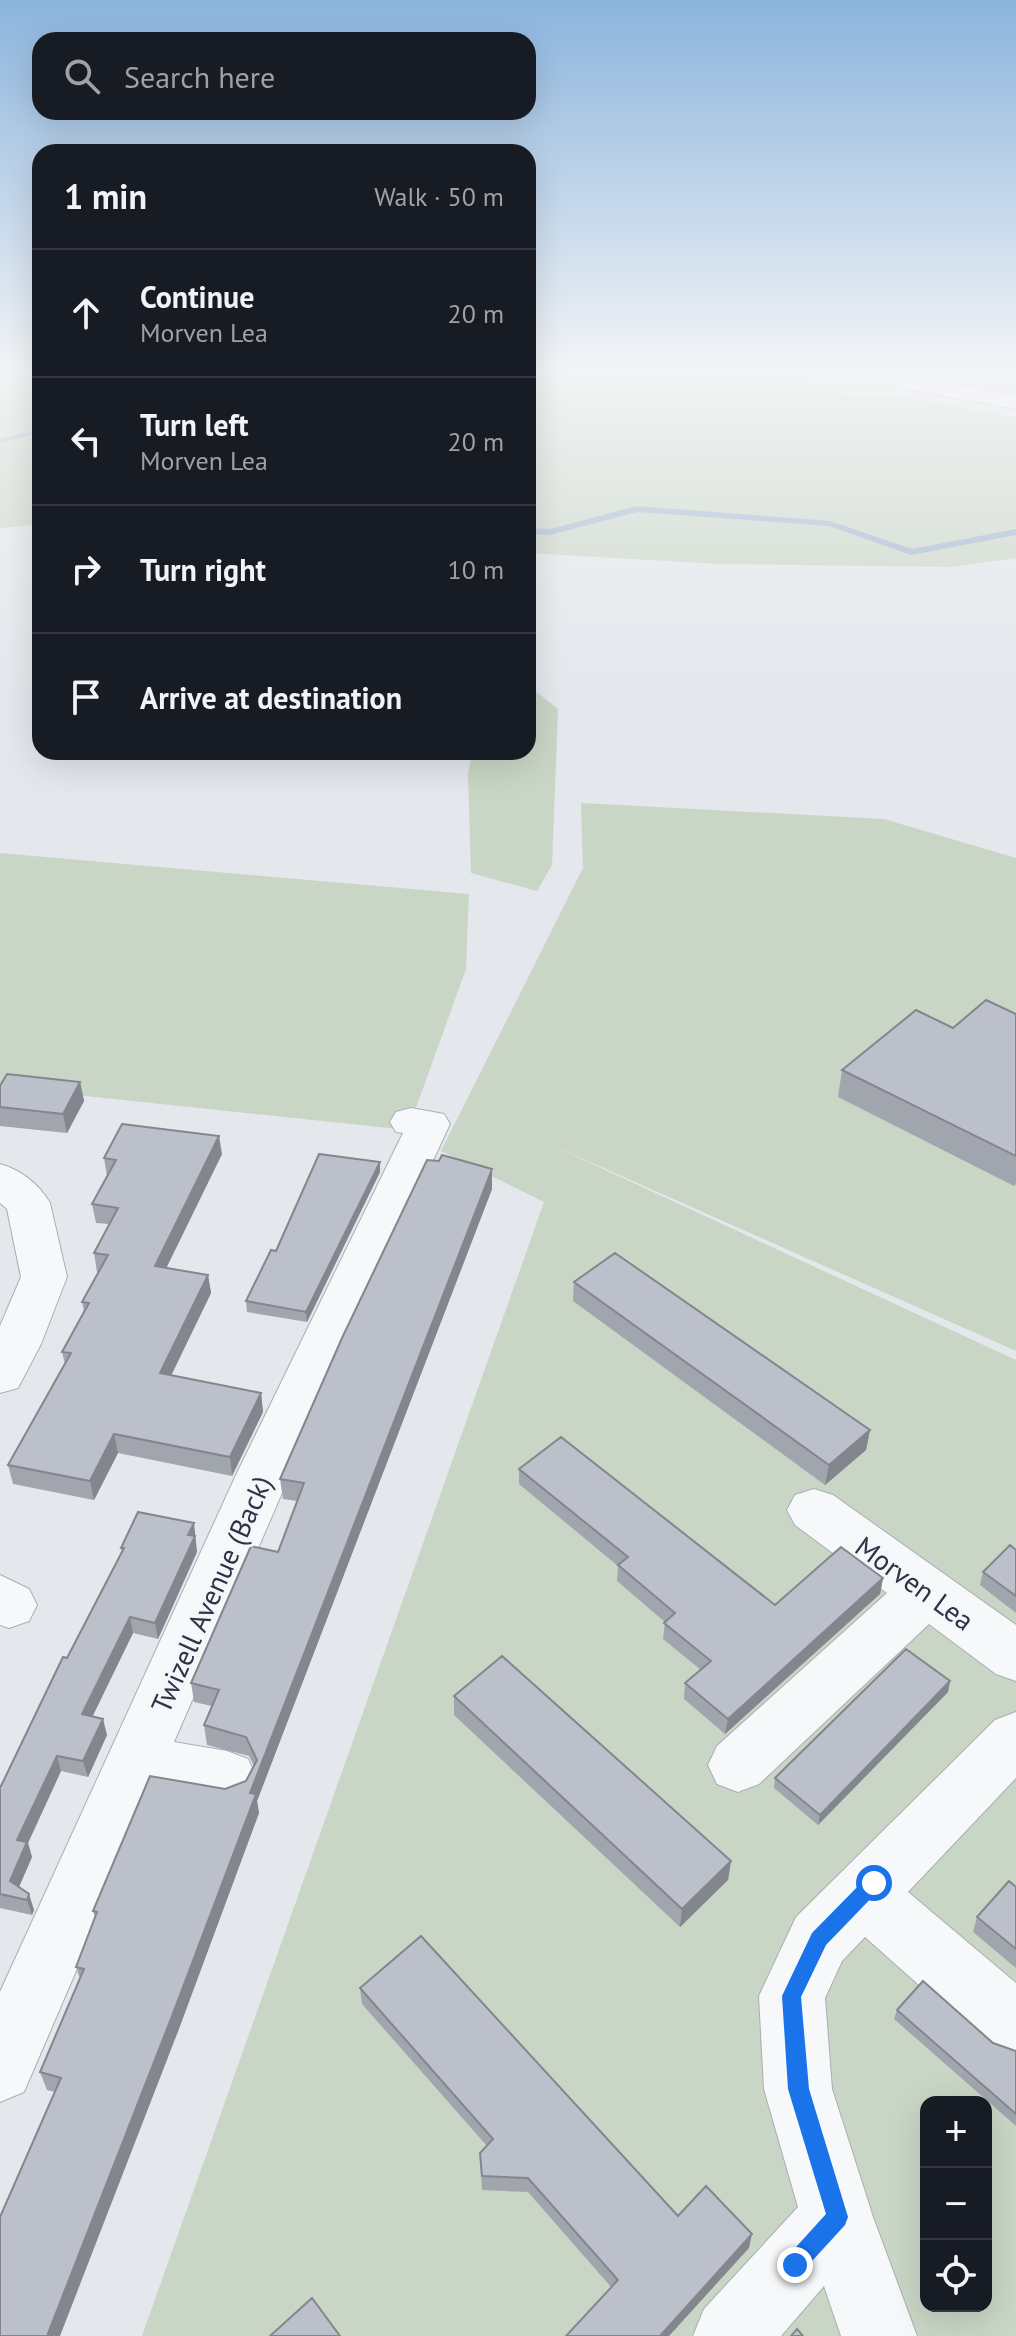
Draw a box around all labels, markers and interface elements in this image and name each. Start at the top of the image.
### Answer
search box [32,32,536,120]
icon: search [60,54,104,98]
text: Search here [124,57,275,96]
text: 1 min [64,174,147,218]
text: Walk · 50 m [374,180,504,213]
text: Continue [140,277,254,316]
icon: ahead [64,291,108,335]
text: 20 m [448,297,504,330]
text: Morven Lea [140,316,268,349]
text: Turn left [140,405,248,444]
icon: left [64,419,108,463]
text: 20 m [448,425,504,458]
text: Morven Lea [140,444,268,477]
icon: right [64,547,108,591]
text: Turn right [140,550,266,589]
text: 10 m [448,553,504,586]
icon: arrive [64,675,108,719]
text: Arrive at destination [140,678,402,717]
street label: Twizell Avenue (Back) [142,1469,280,1719]
street label: Morven Lea [848,1528,982,1638]
route start [856,1865,892,1901]
map controls [920,2096,992,2312]
button: + [920,2096,992,2168]
button: − [920,2168,992,2240]
button: locate [920,2240,992,2312]
route end [777,2247,813,2283]

